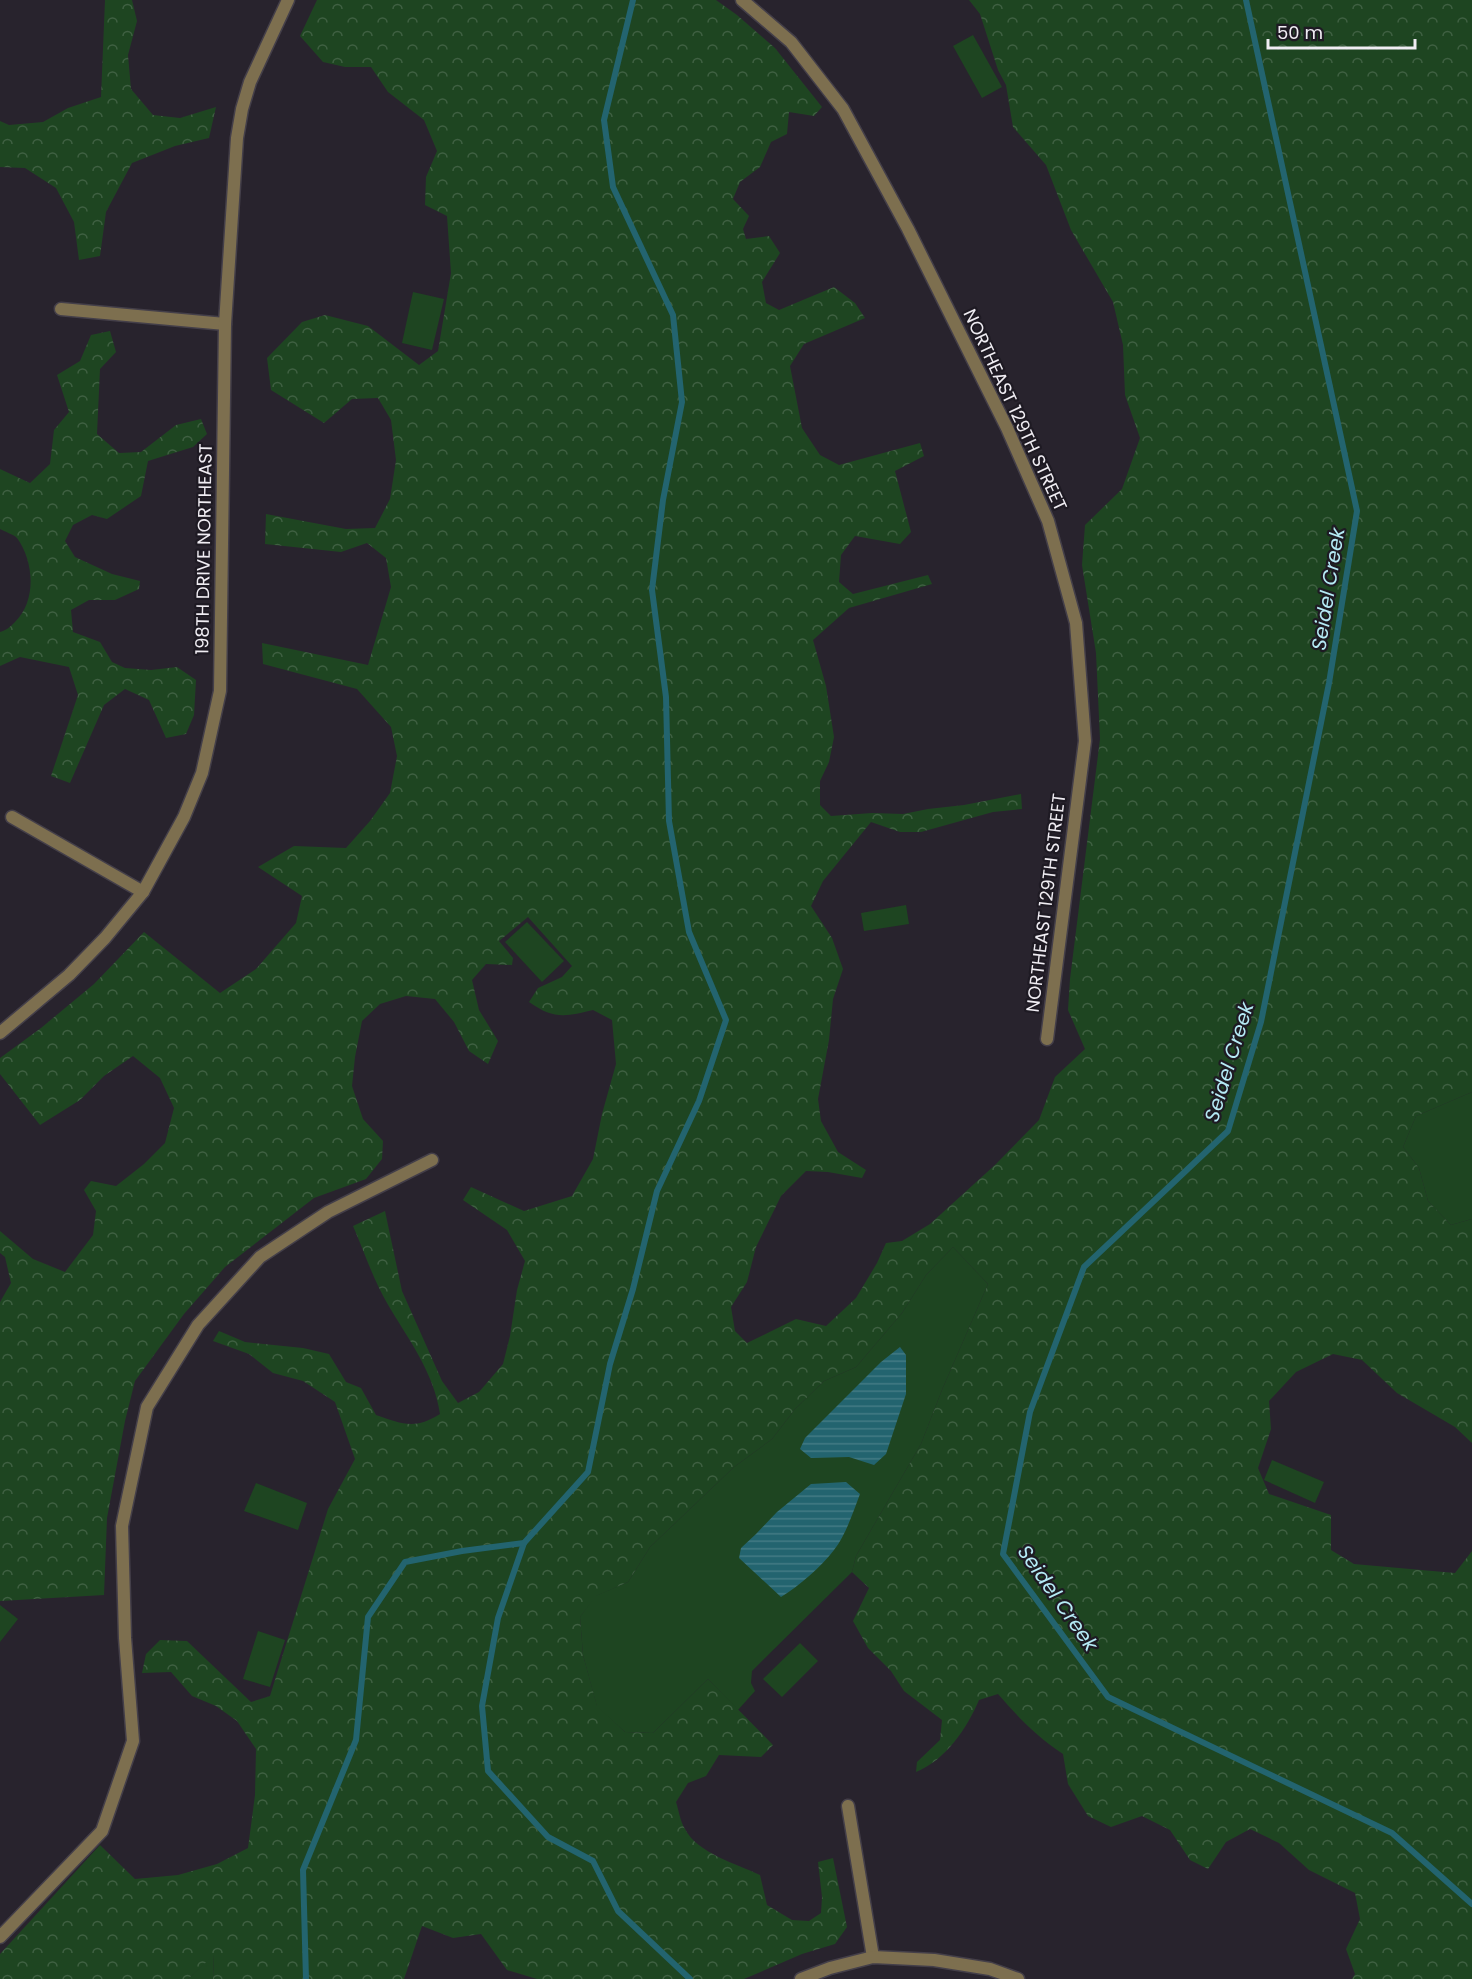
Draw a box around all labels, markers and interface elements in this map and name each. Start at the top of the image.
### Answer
scale bar [1268,12,1415,50]
text: 50 m [1277,20,1323,45]
street label: NORTHEAST 129TH STREET [958,305,1073,515]
street label: 198TH DRIVE NORTHEAST [189,443,218,655]
water label: Seidel Creek [1304,524,1352,652]
street label: NORTHEAST 129TH STREET [1020,792,1071,1014]
water label: Seidel Creek [1198,997,1261,1125]
water label: Seidel Creek [1011,1539,1106,1658]

